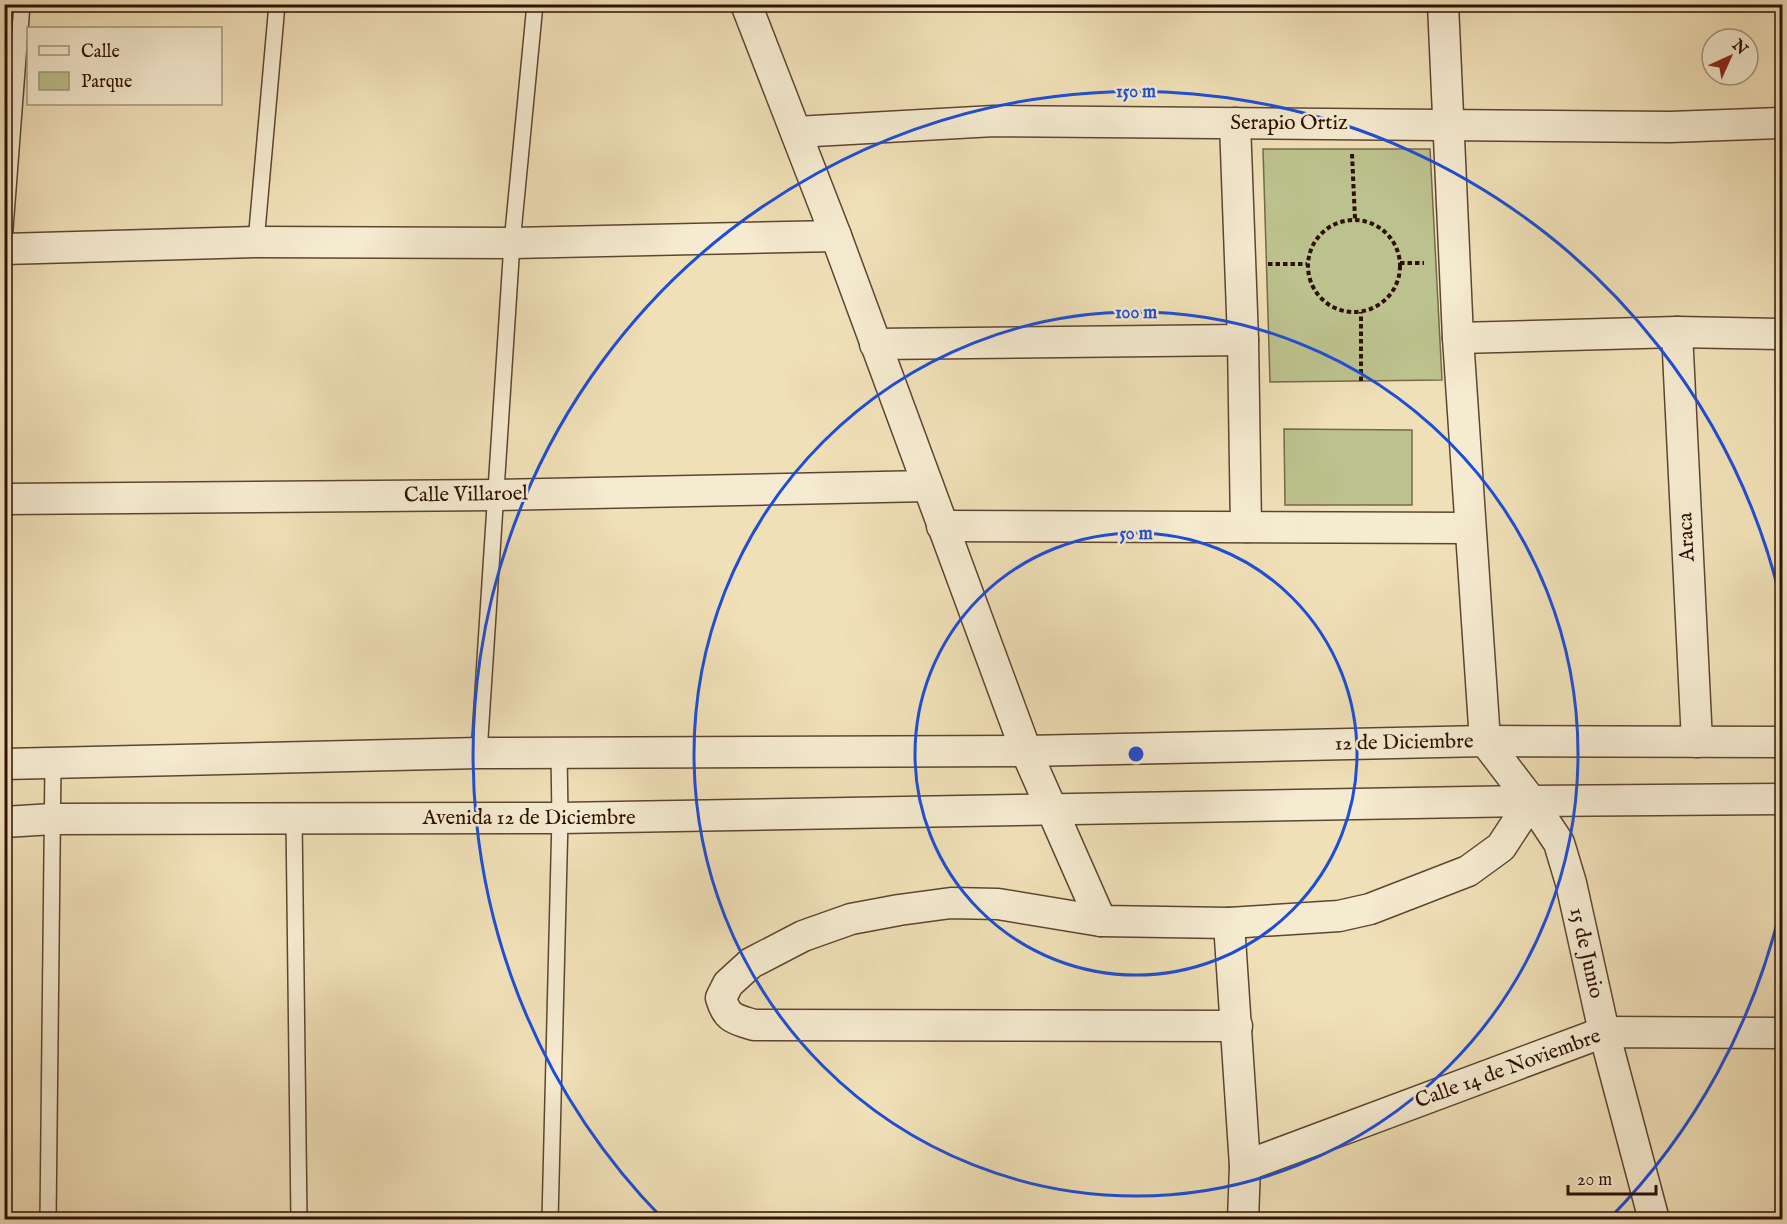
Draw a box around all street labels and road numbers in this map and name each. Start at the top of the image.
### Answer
street label: Serapio Ortiz [1230,110,1348,137]
street label: Calle Villaroel [404,480,529,510]
street label: Araca [1672,511,1702,563]
street label: 12 de Diciembre [1334,728,1474,758]
street label: Avenida 12 de Diciembre [421,805,636,832]
street label: 15 de Junio [1562,905,1610,1001]
street label: Calle 14 de Noviembre [1411,1023,1605,1115]

